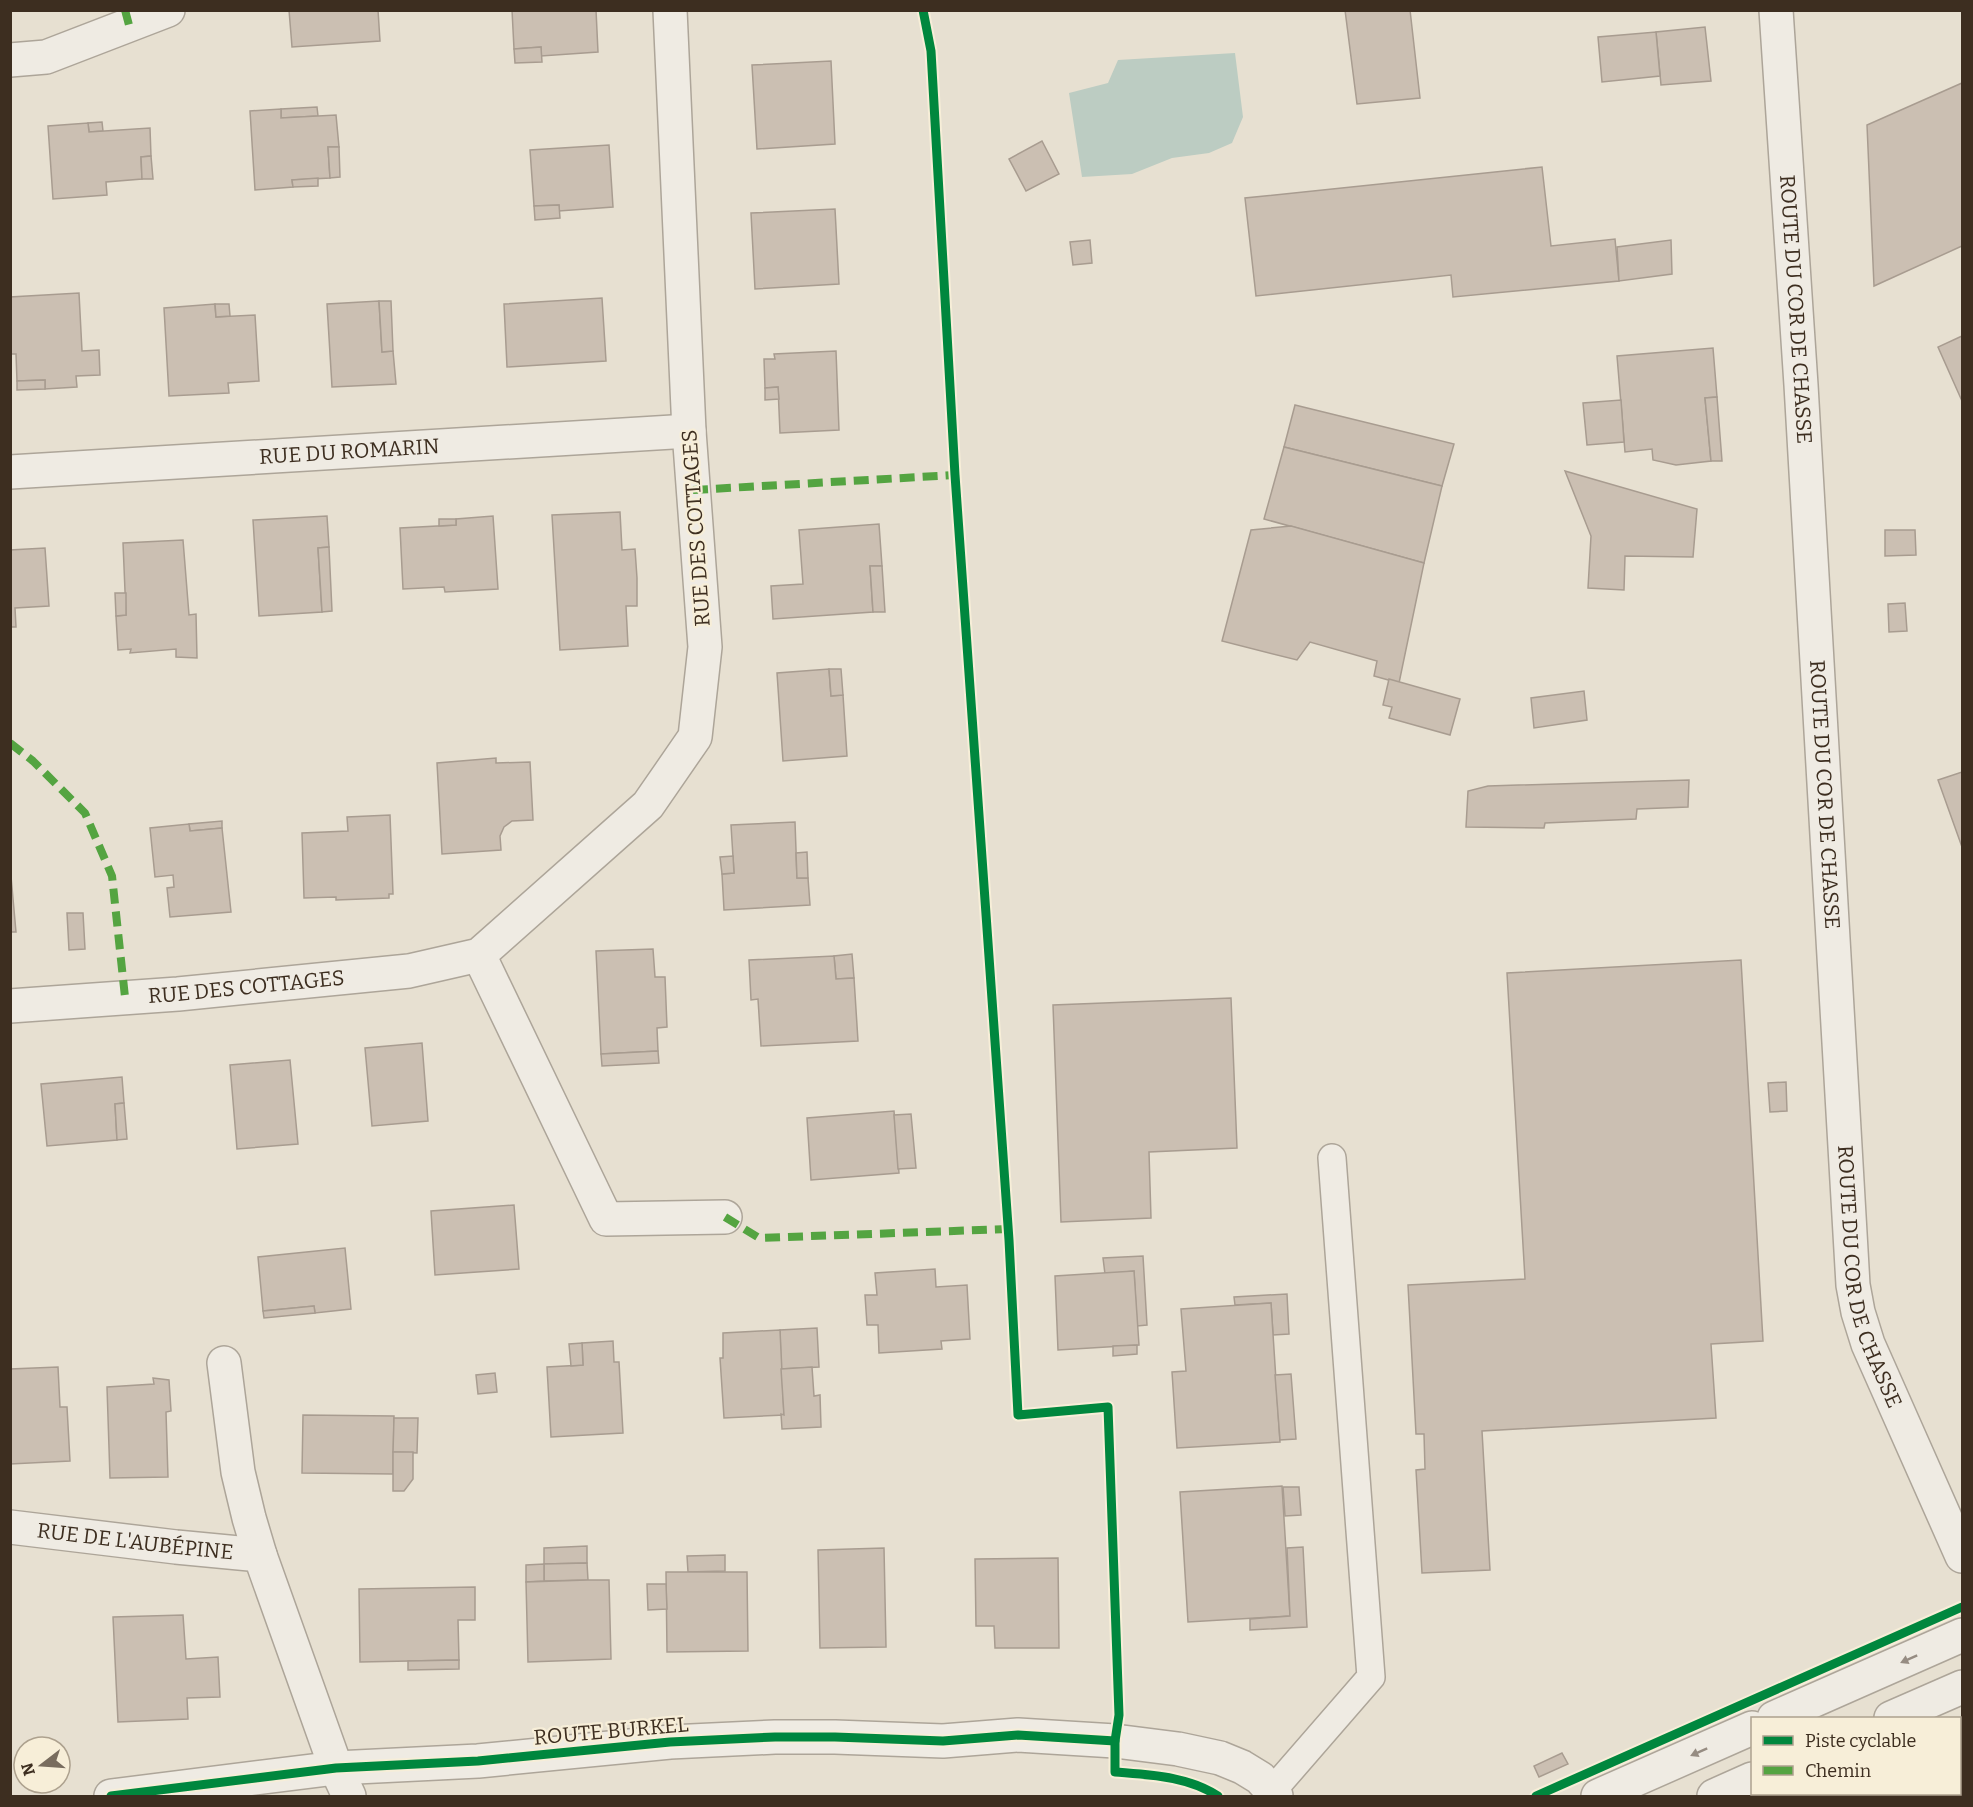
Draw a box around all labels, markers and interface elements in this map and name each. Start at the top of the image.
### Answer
street label: ROUTE DU COR DE CHASSE [1774,174,1817,445]
street label: RUE DES COTTAGES [676,429,716,627]
street label: RUE DU ROMARIN [258,433,440,470]
street label: ROUTE DU COR DE CHASSE [1804,659,1845,930]
street label: RUE DES COTTAGES [147,964,346,1009]
street label: ROUTE DU COR DE CHASSE [1832,1144,1908,1412]
street label: RUE DE L'AUBÉPINE [35,1517,235,1565]
one-way arrow [1900,1655,1918,1664]
street label: ROUTE BURKEL [532,1711,690,1751]
legend [1751,1717,1961,1795]
text: Piste cyclable [1805,1730,1916,1752]
north arrow [12,1735,72,1795]
one-way arrow [1690,1748,1708,1757]
text: Chemin [1805,1760,1872,1782]
text: N [17,1761,39,1778]

